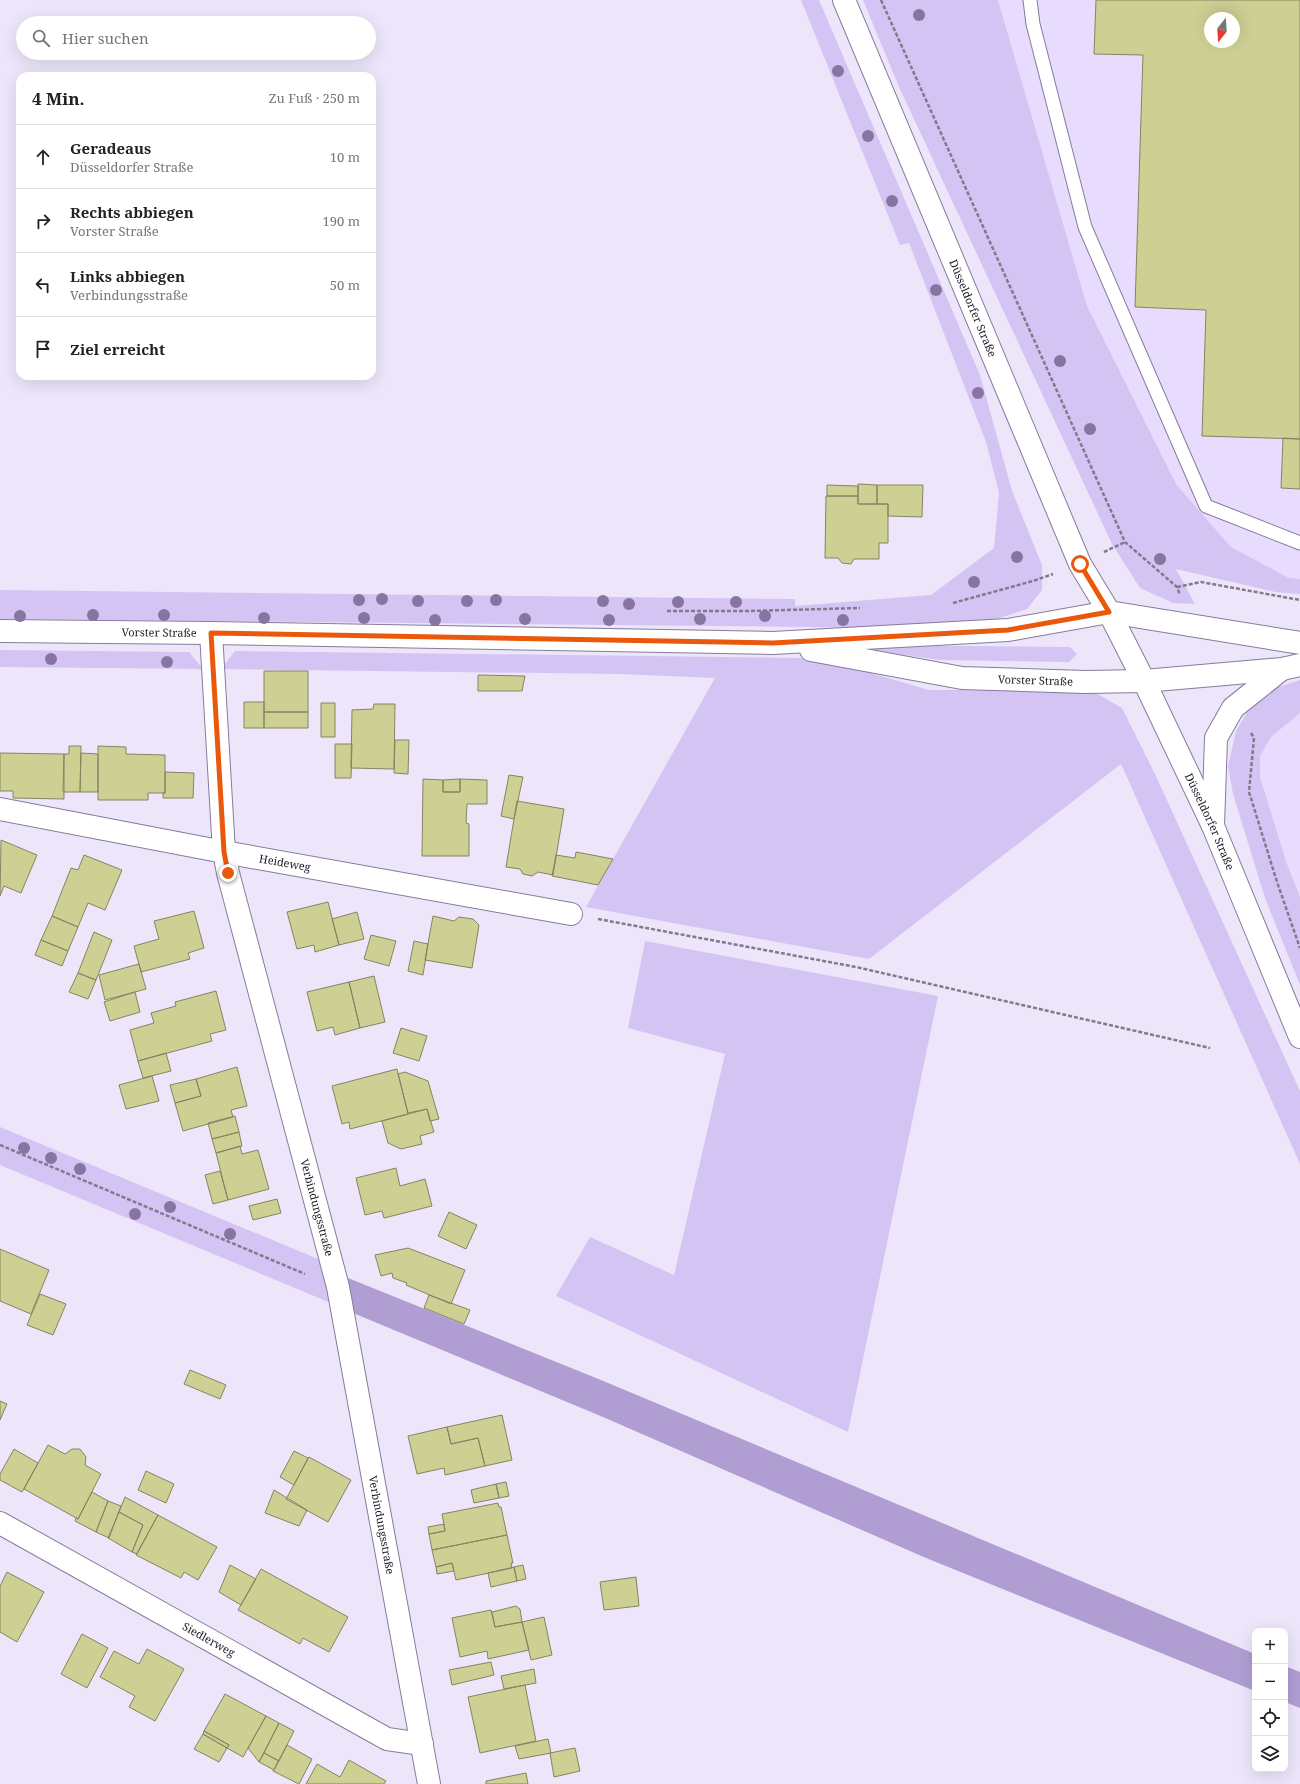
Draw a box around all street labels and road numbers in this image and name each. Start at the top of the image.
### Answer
street label: Düsseldorfer Straße [946,257,1001,359]
street label: Vorster Straße [121,624,197,640]
street label: Vorster Straße [998,671,1073,689]
street label: Düsseldorfer Straße [1182,770,1238,872]
street label: Heideweg [258,850,312,874]
street label: Verbindungsstraße [297,1157,338,1258]
street label: Verbindungsstraße [366,1474,398,1575]
street label: Siedlerweg [180,1618,238,1660]

